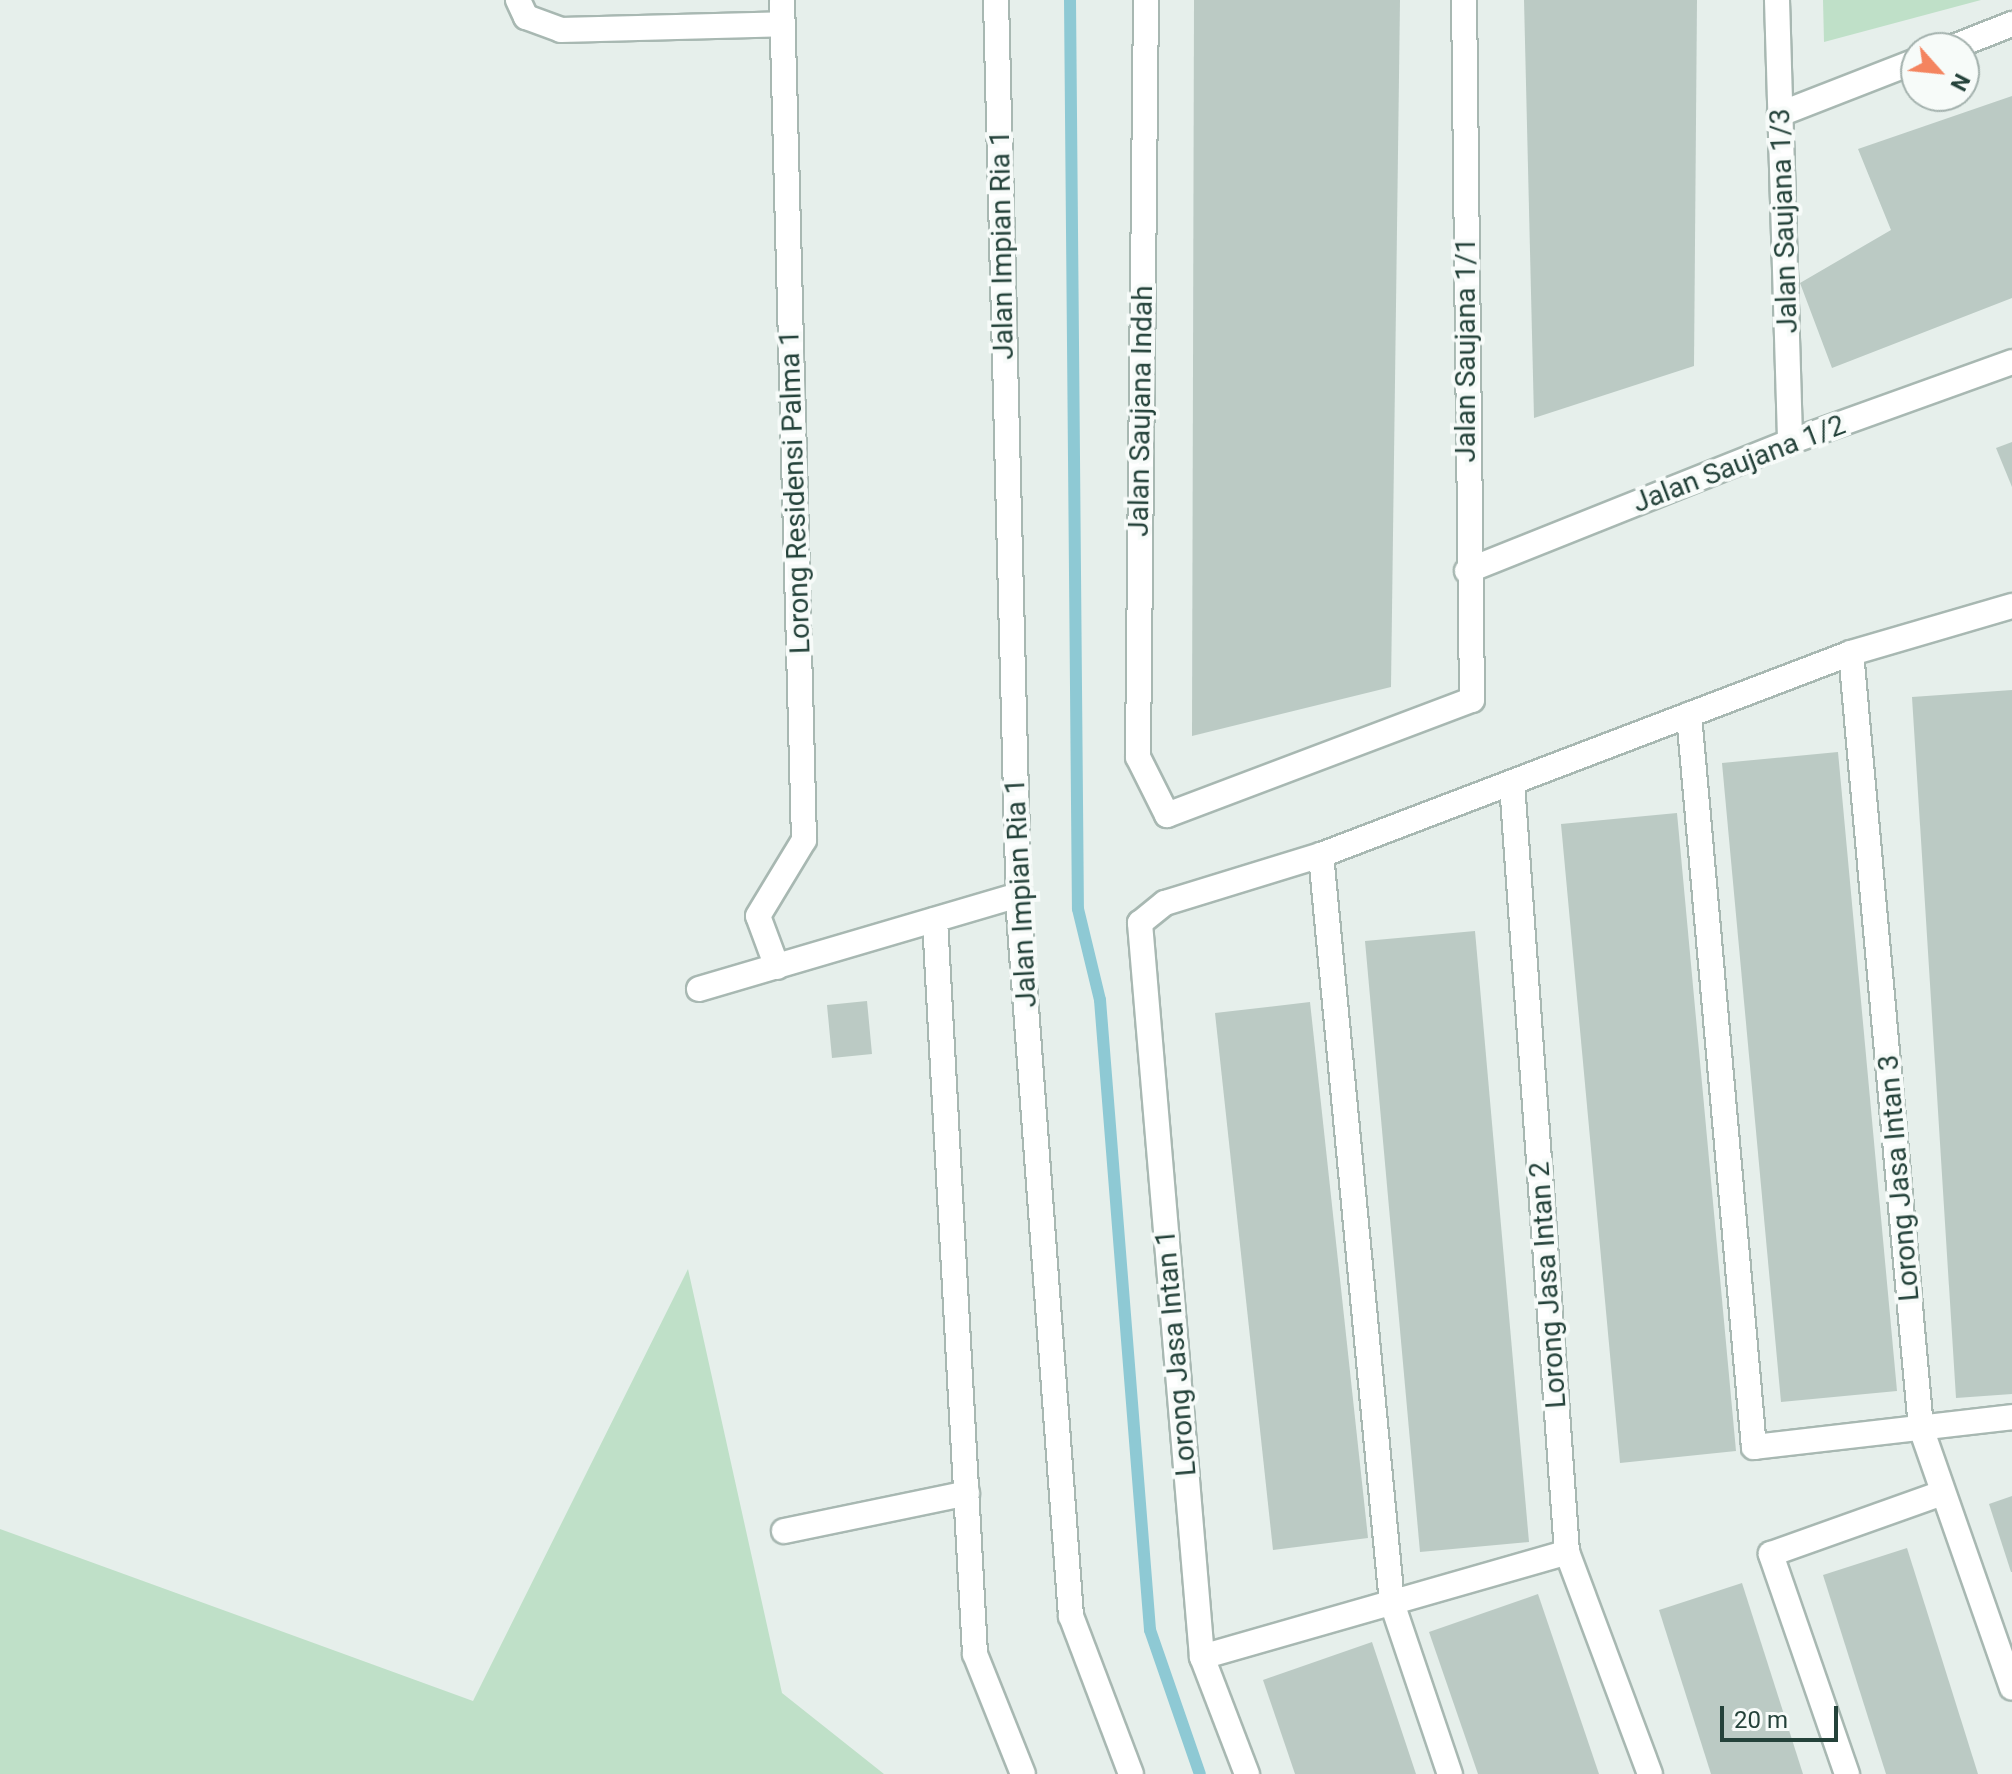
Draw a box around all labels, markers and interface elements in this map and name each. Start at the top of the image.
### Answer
north arrow [1900,32,1980,112]
text: N [1945,70,1975,95]
street label: Jalan Saujana 1/3 [1763,108,1805,334]
street label: Jalan Impian Ria 1 [983,130,1021,360]
street label: Jalan Saujana 1/1 [1449,237,1483,463]
street label: Jalan Saujana Indah [1122,285,1160,537]
street label: Lorong Residensi Palma 1 [773,329,817,655]
street label: Jalan Saujana 1/2 [1628,408,1850,520]
street label: Jalan Impian Ria 1 [998,778,1044,1008]
street label: Lorong Jasa Intan 3 [1871,1053,1927,1303]
street label: Lorong Jasa Intan 2 [1523,1160,1573,1410]
street label: Lorong Jasa Intan 1 [1148,1228,1204,1478]
scale bar [1724,1690,1842,1740]
text: 20 m [1734,1706,1788,1734]

